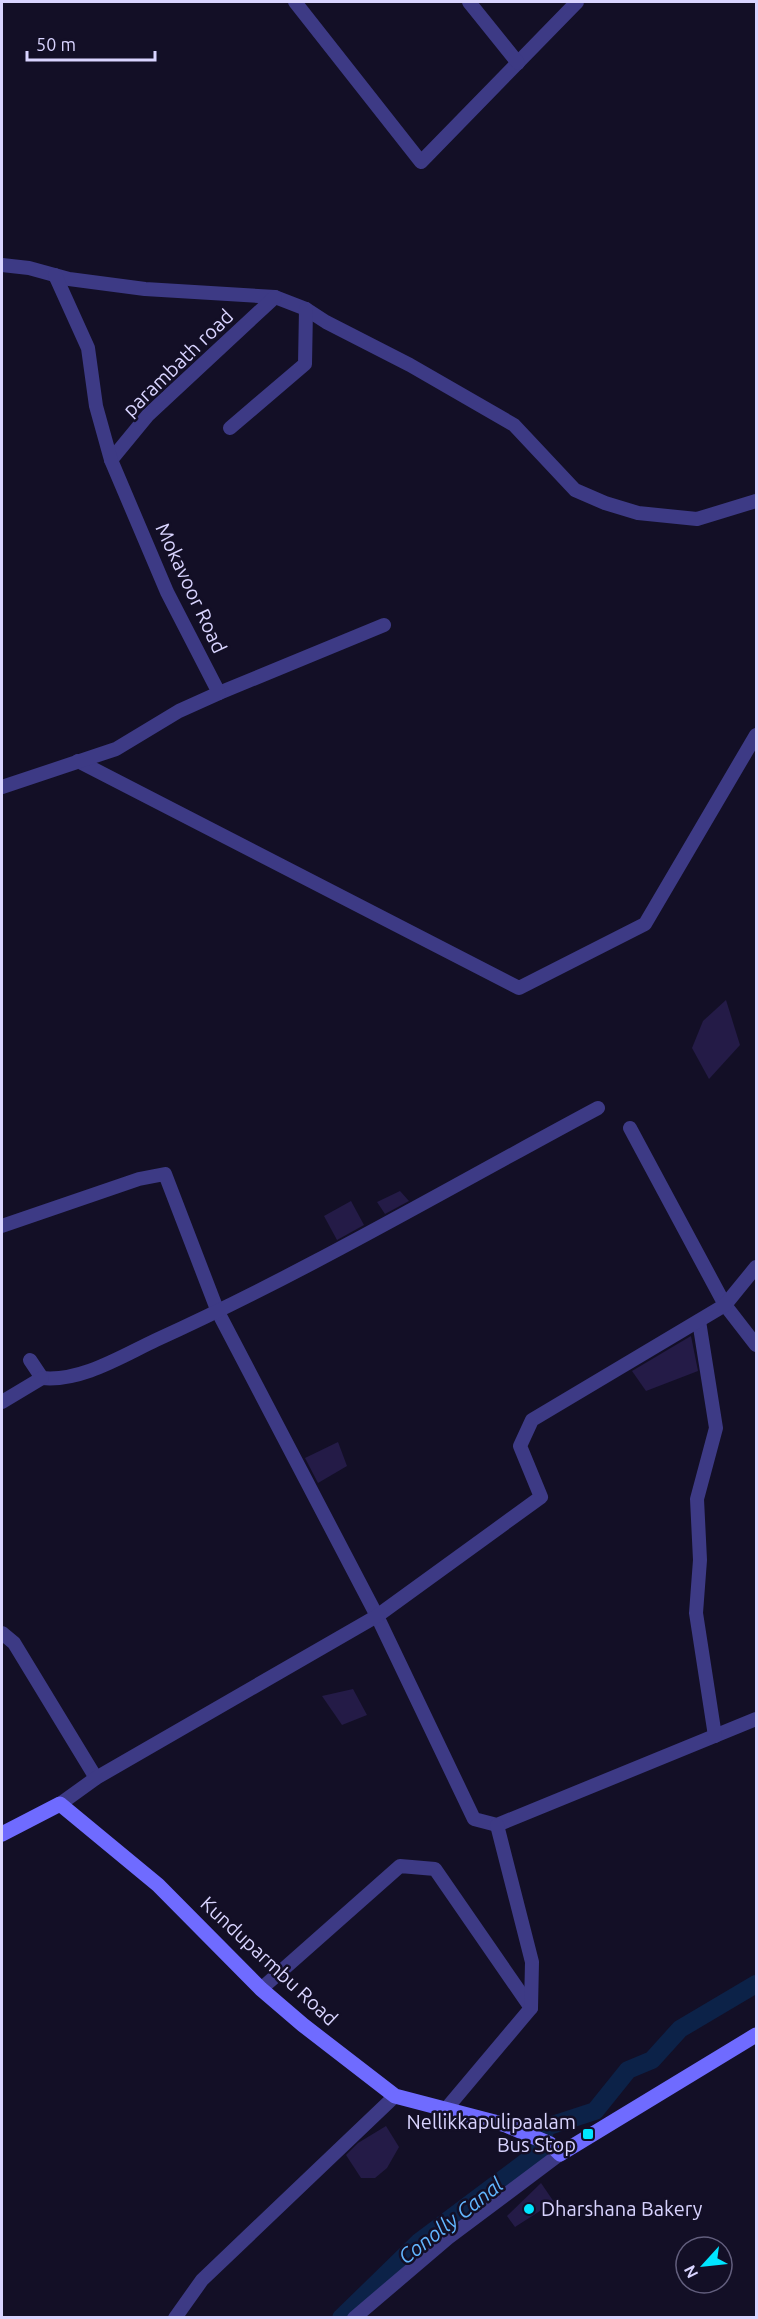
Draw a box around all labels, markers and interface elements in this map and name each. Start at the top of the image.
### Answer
scale bar [27,24,154,62]
text: 50 m [36,34,76,54]
street label: parambath road [118,304,237,421]
street label: Mokavoor Road [151,519,232,656]
street label: Kunduparmbu Road [196,1891,343,2030]
place label: Nellikkapulipaalam Bus Stop [407,2110,576,2156]
marker: Nellikkapulipaalam Bus Stop [581,2127,595,2141]
water label: Conolly Canal [393,2172,508,2269]
place label: Dharshana Bakery [541,2197,703,2220]
marker: Dharshana Bakery [522,2202,536,2216]
north arrow [674,2235,734,2295]
text: N [680,2262,701,2281]

